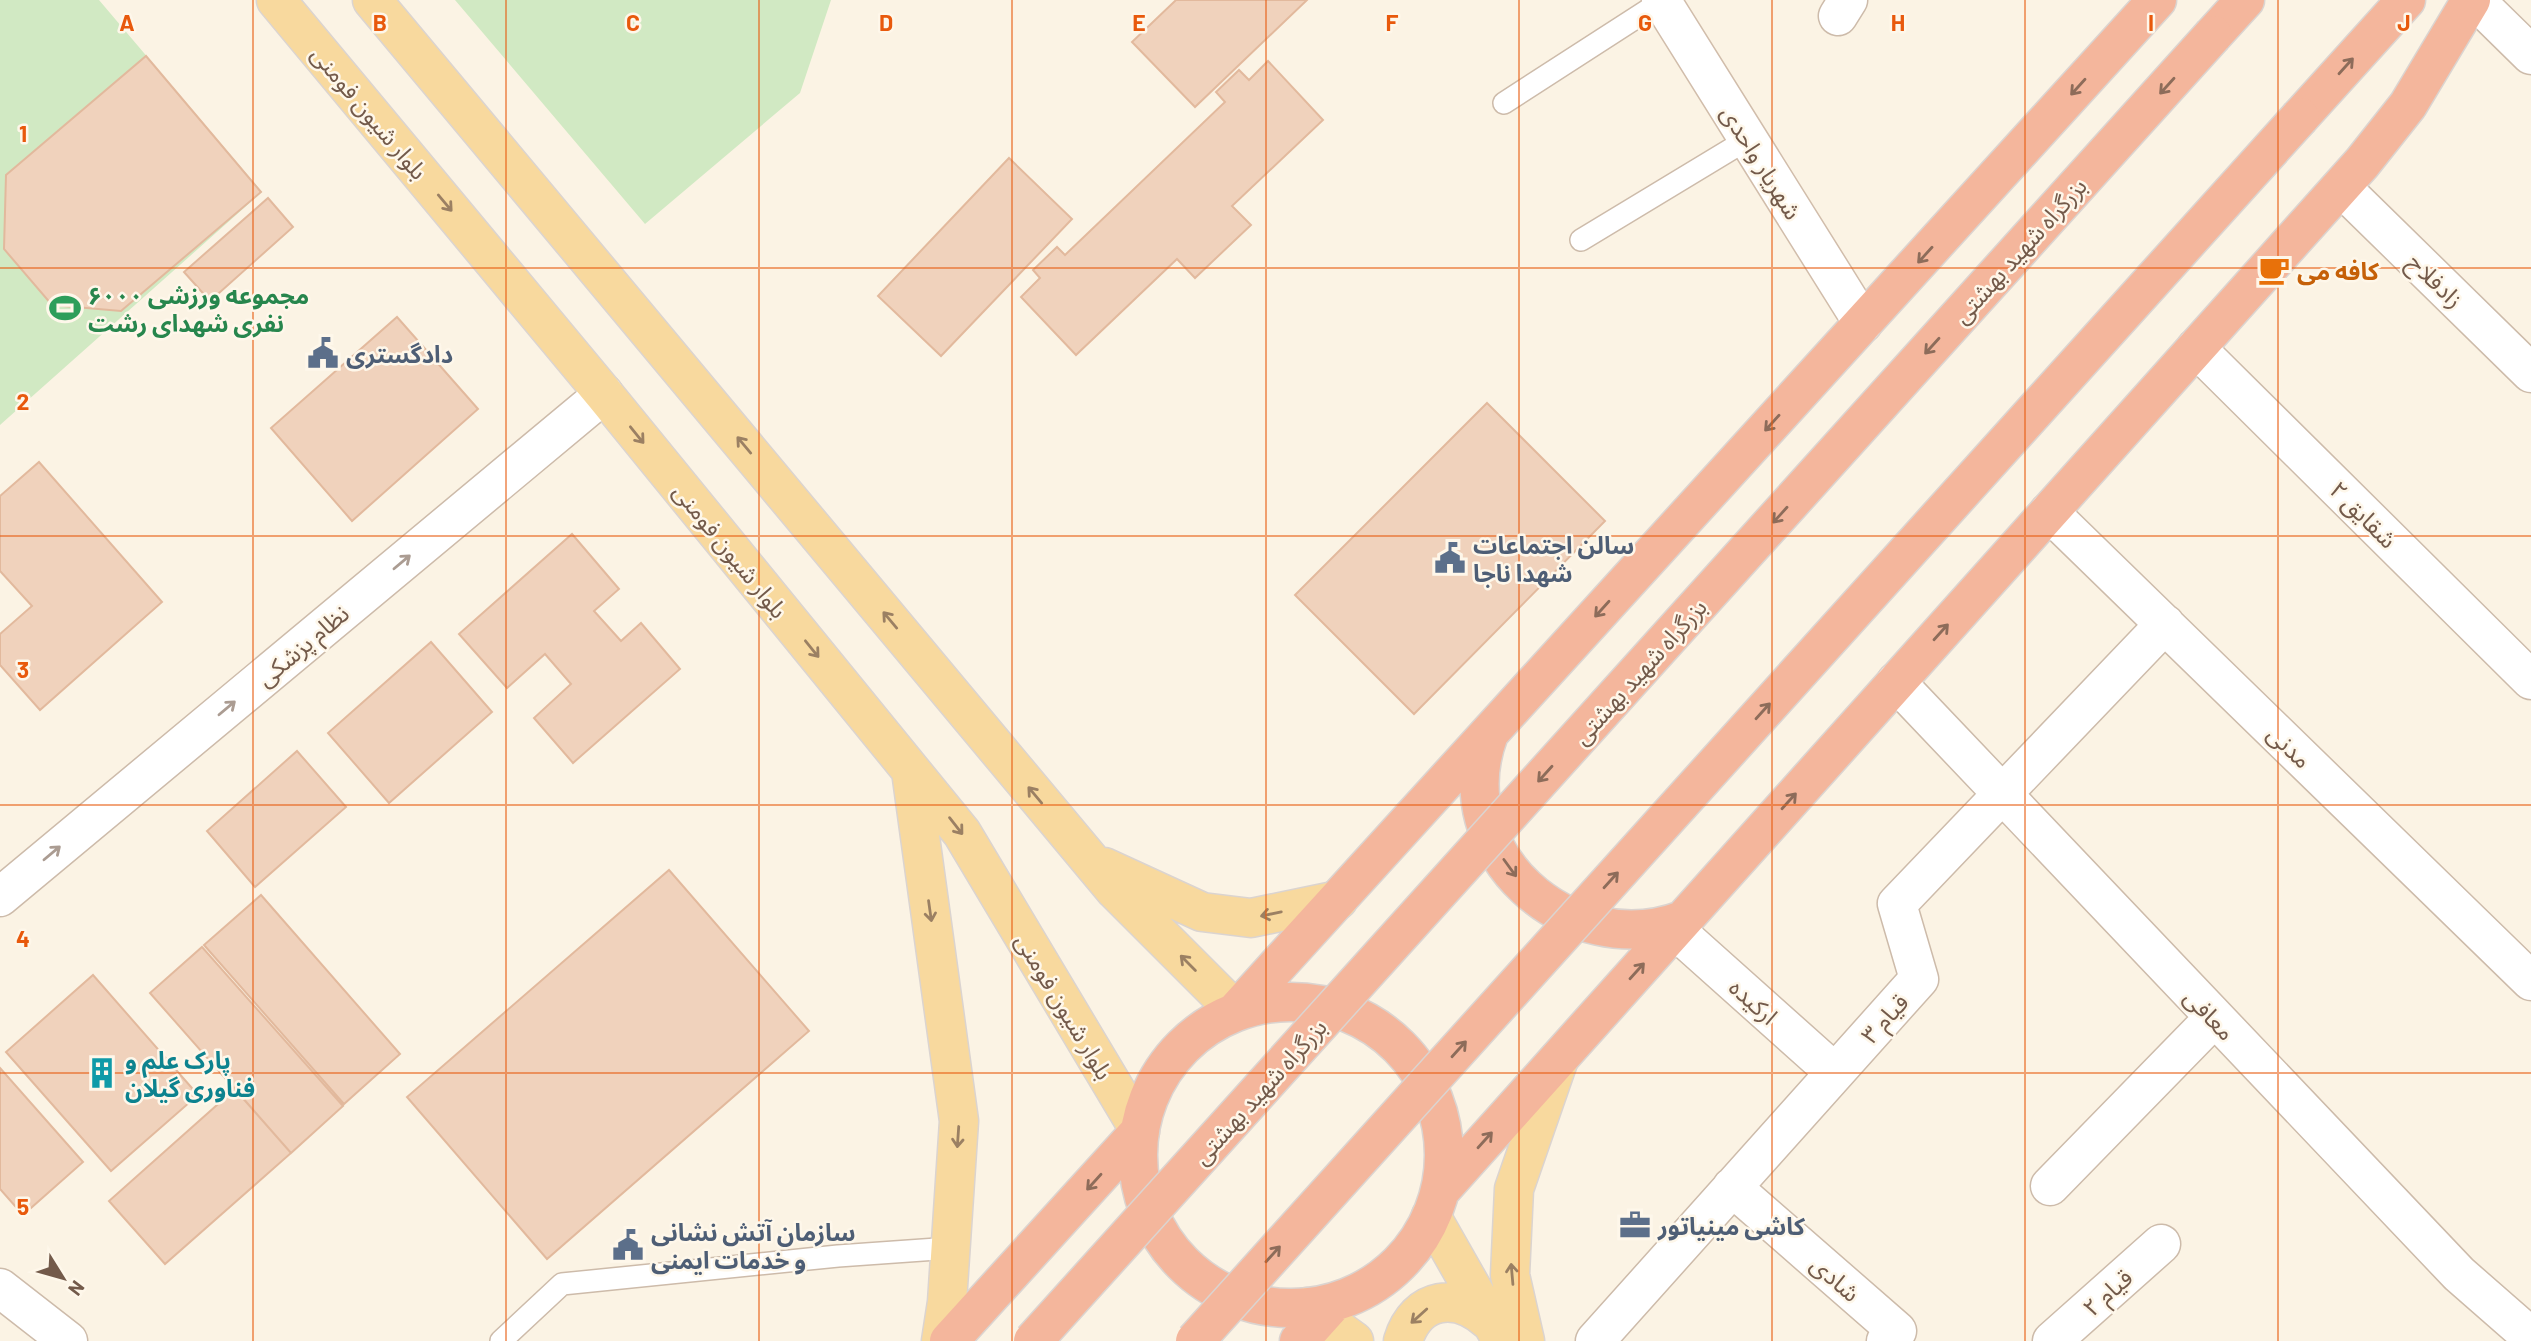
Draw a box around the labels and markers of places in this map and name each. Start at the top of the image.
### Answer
cafe icon: کافه می [2257,253,2291,287]
place label: کافه می [2297,256,2380,286]
place label: مجموعه ورزشی ۶۰۰۰ نفری شهدای رشت [88,280,309,338]
sports icon: مجموعه ورزشی ۶۰۰۰ نفری شهدای رشت [48,291,82,325]
public building icon: دادگستری [306,336,340,370]
place label: دادگستری [346,339,453,369]
place label: سالن اجتماعات شهدا ناجا [1473,530,1634,588]
public building icon: سالن اجتماعات شهدا ناجا [1433,541,1467,575]
place label: پارک علم و فناوری گیلان [125,1045,255,1103]
building icon: پارک علم و فناوری گیلان [85,1056,119,1090]
office icon: کاشی مینیاتور [1618,1208,1652,1242]
place label: کاشی مینیاتور [1657,1211,1806,1241]
place label: سازمان آتش نشانی و خدمات ایمنی [651,1217,855,1275]
public building icon: سازمان آتش نشانی و خدمات ایمنی [611,1228,645,1262]

